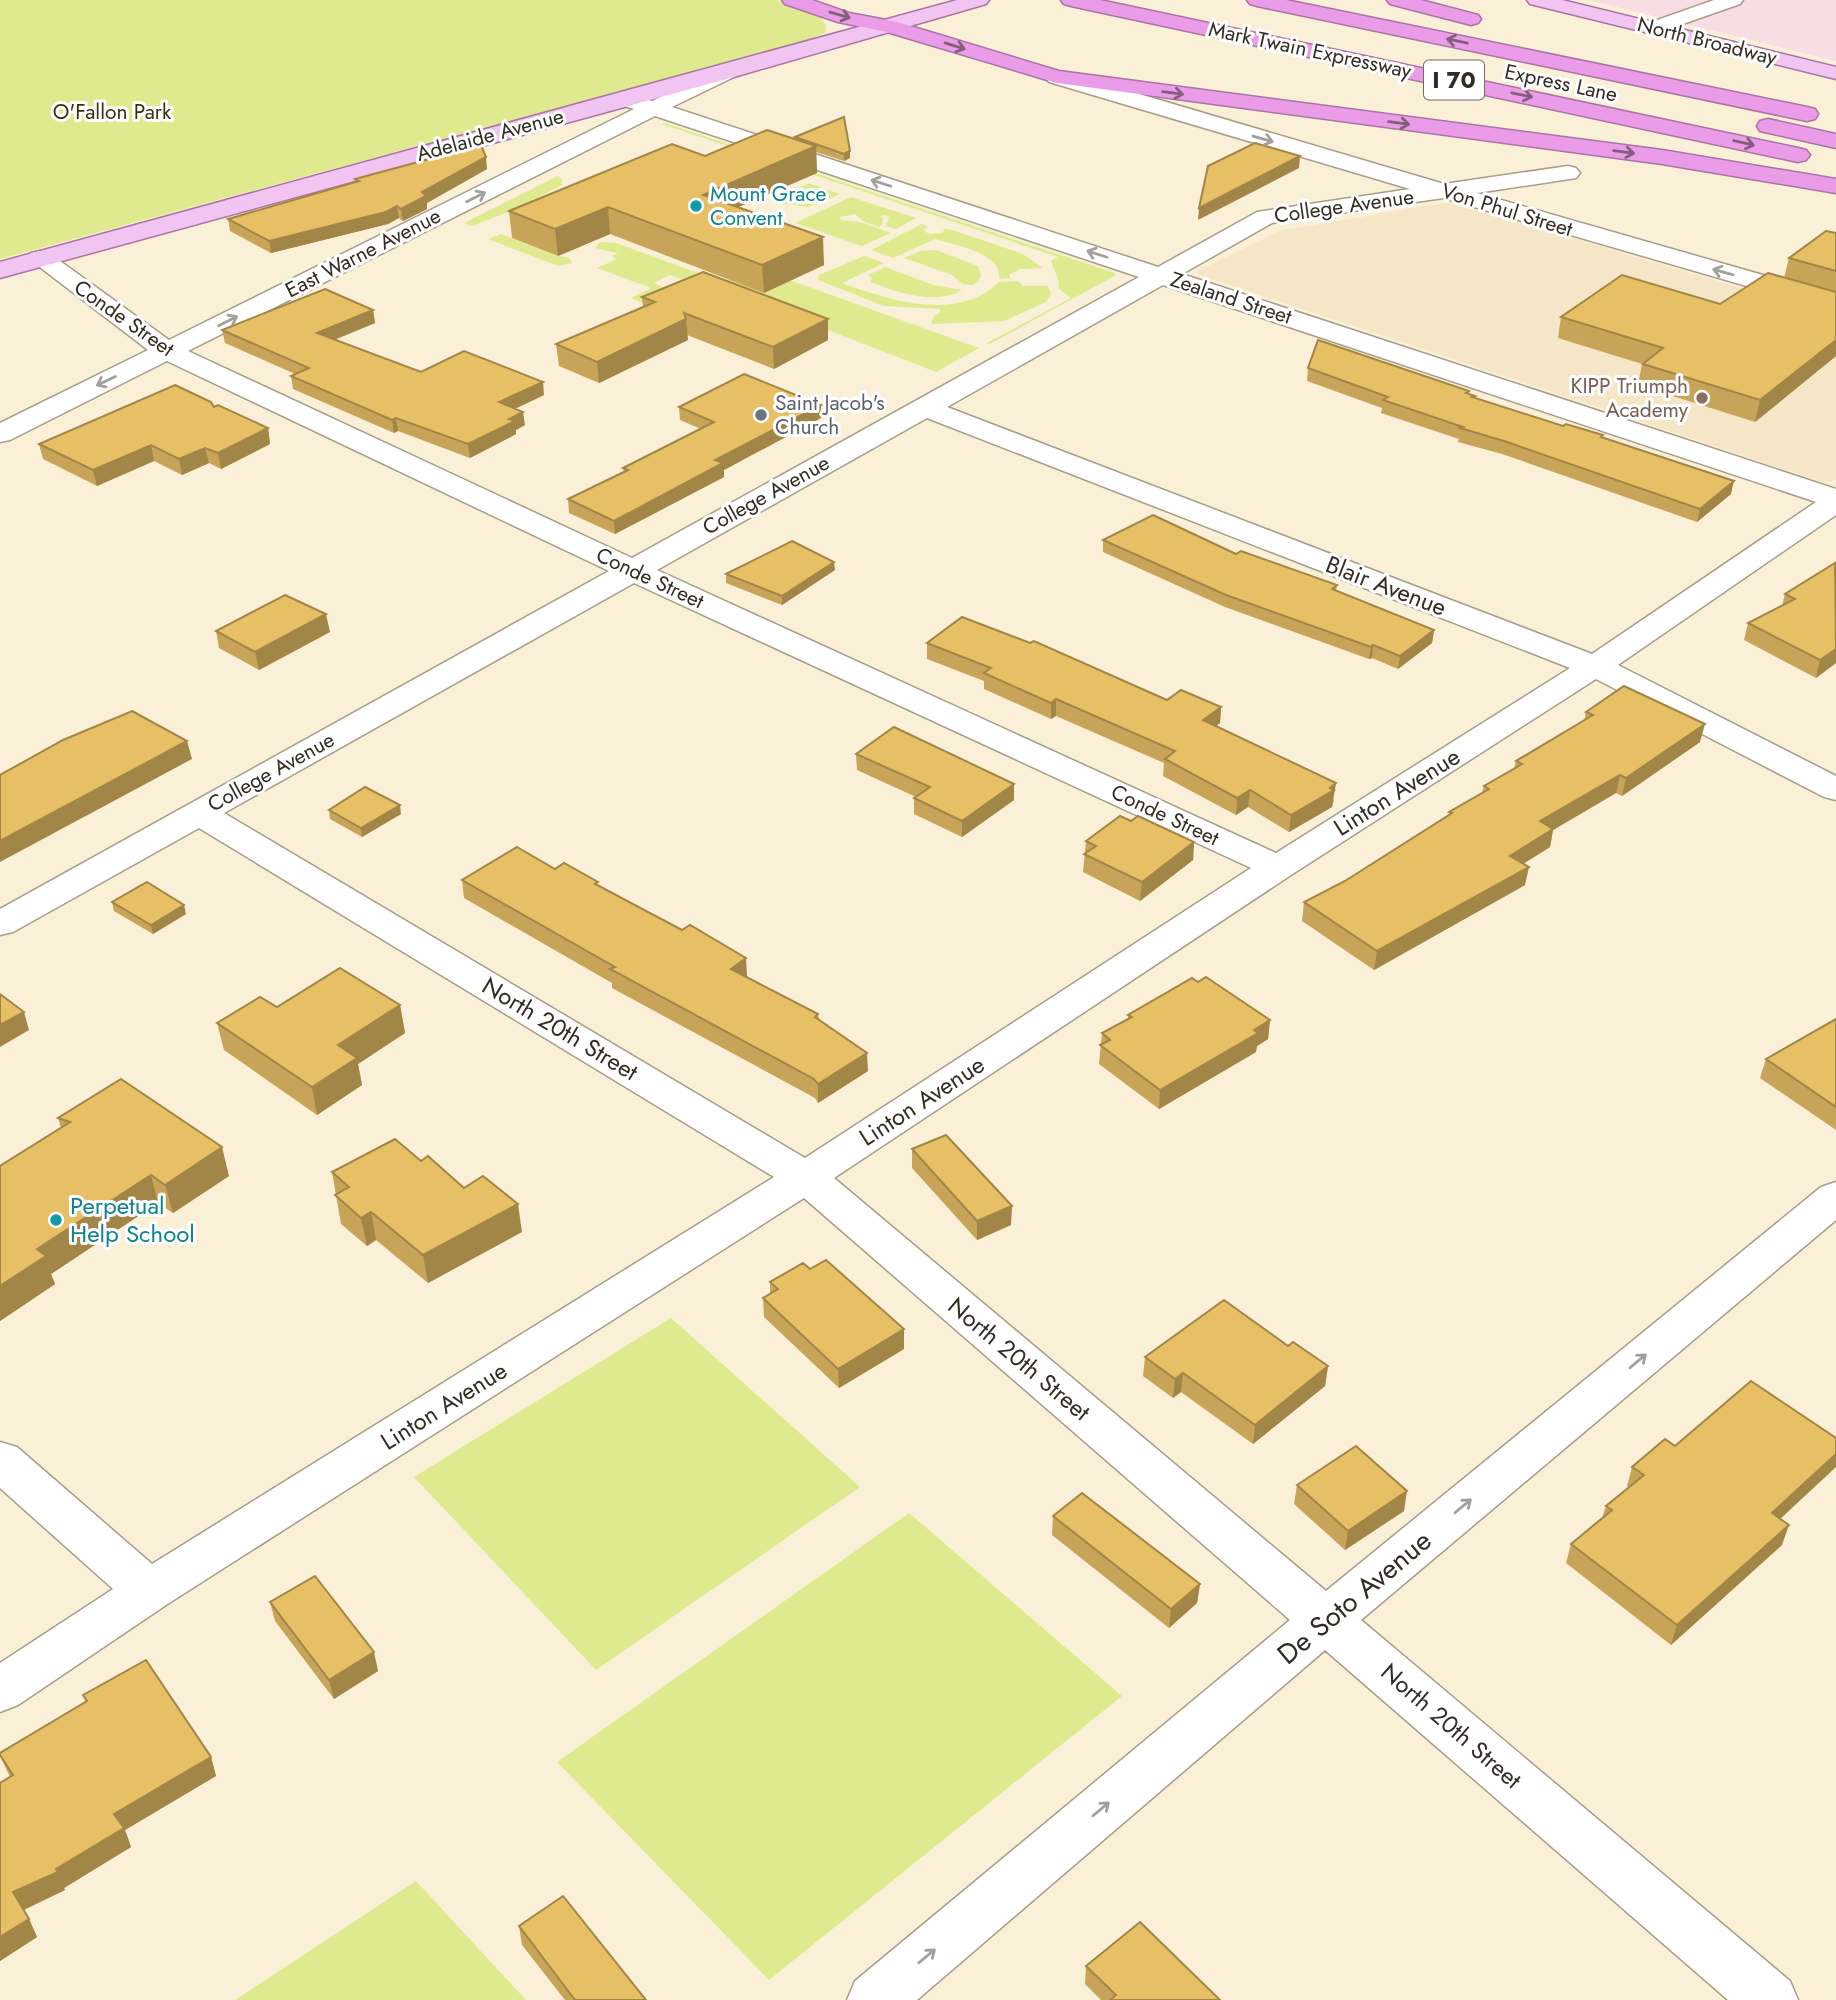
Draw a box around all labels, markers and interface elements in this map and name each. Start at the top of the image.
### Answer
street label: North Broadway [1634,9,1781,73]
one-way arrow [829,10,851,23]
street label: Mark Twain Expressway [1206,14,1415,86]
one-way arrow [1446,34,1469,47]
one-way arrow [944,40,966,53]
street label: Express Lane [1502,56,1620,110]
road number: I 70 [1424,60,1484,100]
one-way arrow [1161,87,1184,100]
one-way arrow [1510,88,1533,102]
park label: O'Fallon Park [53,97,172,127]
street label: Adelaide Avenue [413,101,567,169]
one-way arrow [1387,116,1410,129]
one-way arrow [1252,133,1274,146]
one-way arrow [1732,136,1755,150]
one-way arrow [1612,146,1635,159]
one-way arrow [871,176,893,188]
street label: Von Phul Street [1438,176,1576,244]
place label: Mount Grace Convent [710,179,826,233]
street label: College Avenue [1272,181,1416,231]
one-way arrow [465,189,486,203]
marker: Mount Grace Convent [688,198,704,214]
street label: East Warne Avenue [280,201,446,305]
one-way arrow [1087,247,1109,259]
street label: Zealand Street [1166,264,1296,332]
one-way arrow [1712,265,1734,278]
street label: Conde Street [68,272,180,364]
one-way arrow [218,313,238,327]
place label: KIPP Triumph Academy [1571,371,1689,425]
one-way arrow [96,375,117,389]
place label: Saint Jacob's Church [775,388,885,442]
marker: KIPP Triumph Academy [1694,390,1710,406]
marker: Saint Jacob's Church [753,407,769,423]
street label: College Avenue [697,448,835,542]
street label: Conde Street [591,540,709,616]
street label: Blair Avenue [1321,546,1452,625]
street label: College Avenue [202,725,340,819]
street label: Linton Avenue [1327,739,1467,844]
street label: Conde Street [1106,777,1224,853]
street label: North 20th Street [476,968,645,1089]
street label: Linton Avenue [852,1047,991,1154]
place label: Perpetual Help School [70,1188,195,1251]
marker: Perpetual Help School [48,1212,64,1228]
street label: North 20th Street [941,1289,1098,1429]
street label: Linton Avenue [374,1353,514,1458]
one-way arrow [1629,1353,1647,1369]
one-way arrow [1454,1498,1472,1514]
street label: De Soto Avenue [1268,1521,1440,1674]
street label: North 20th Street [1373,1655,1530,1797]
one-way arrow [1092,1801,1110,1817]
one-way arrow [918,1948,936,1964]

